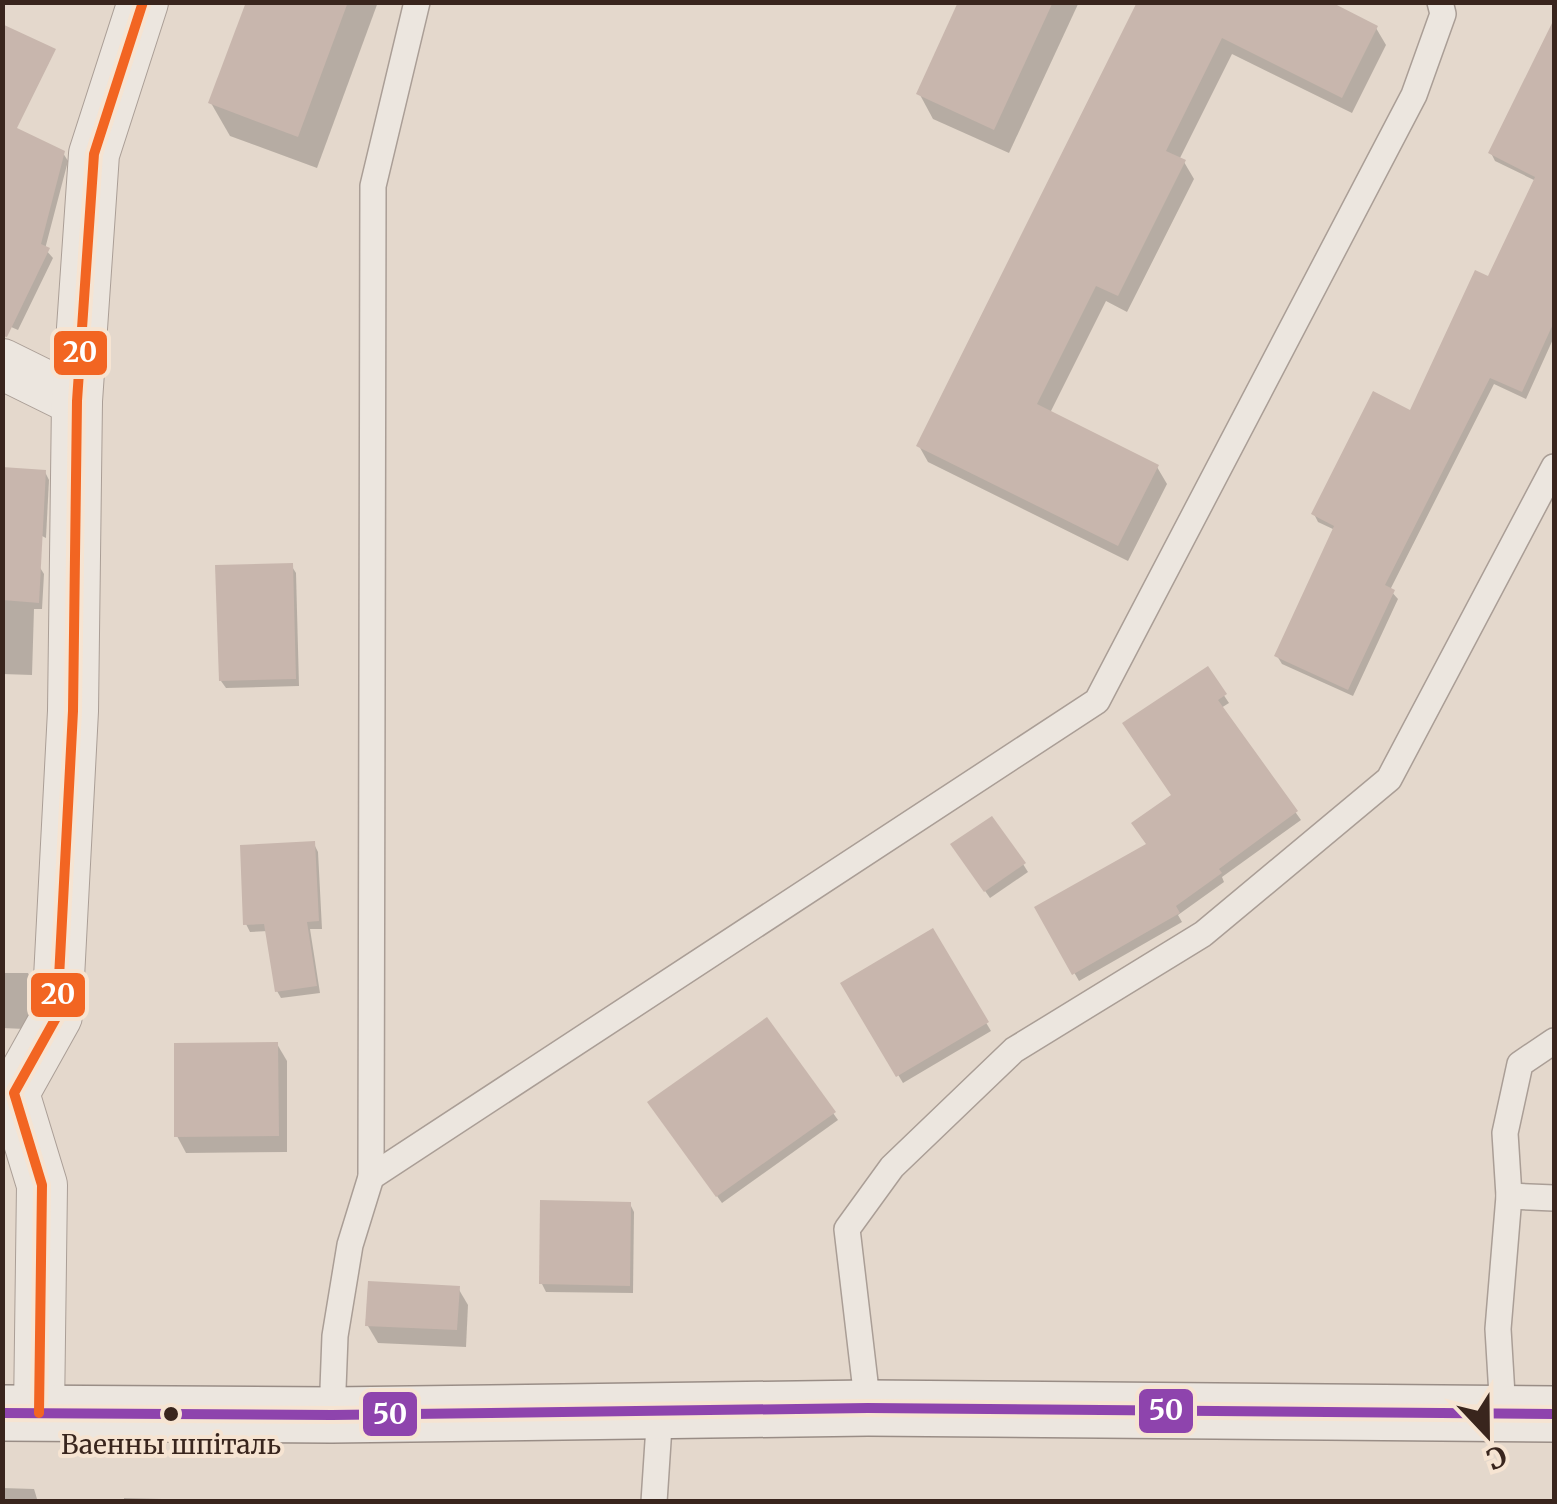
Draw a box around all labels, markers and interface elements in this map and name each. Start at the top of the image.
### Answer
line badge: 20 [52,329,109,377]
text: 20 [63,334,97,370]
line badge: 20 [29,971,87,1019]
text: 20 [41,976,75,1012]
north arrow [1437,1384,1537,1484]
line badge: 50 [1137,1387,1195,1435]
line badge: 50 [361,1390,419,1438]
text: 50 [1149,1392,1183,1428]
text: 50 [373,1396,407,1432]
marker: Ваенны шпіталь [161,1404,181,1424]
place label: Ваенны шпіталь [61,1428,281,1461]
text: С [1481,1437,1512,1477]

